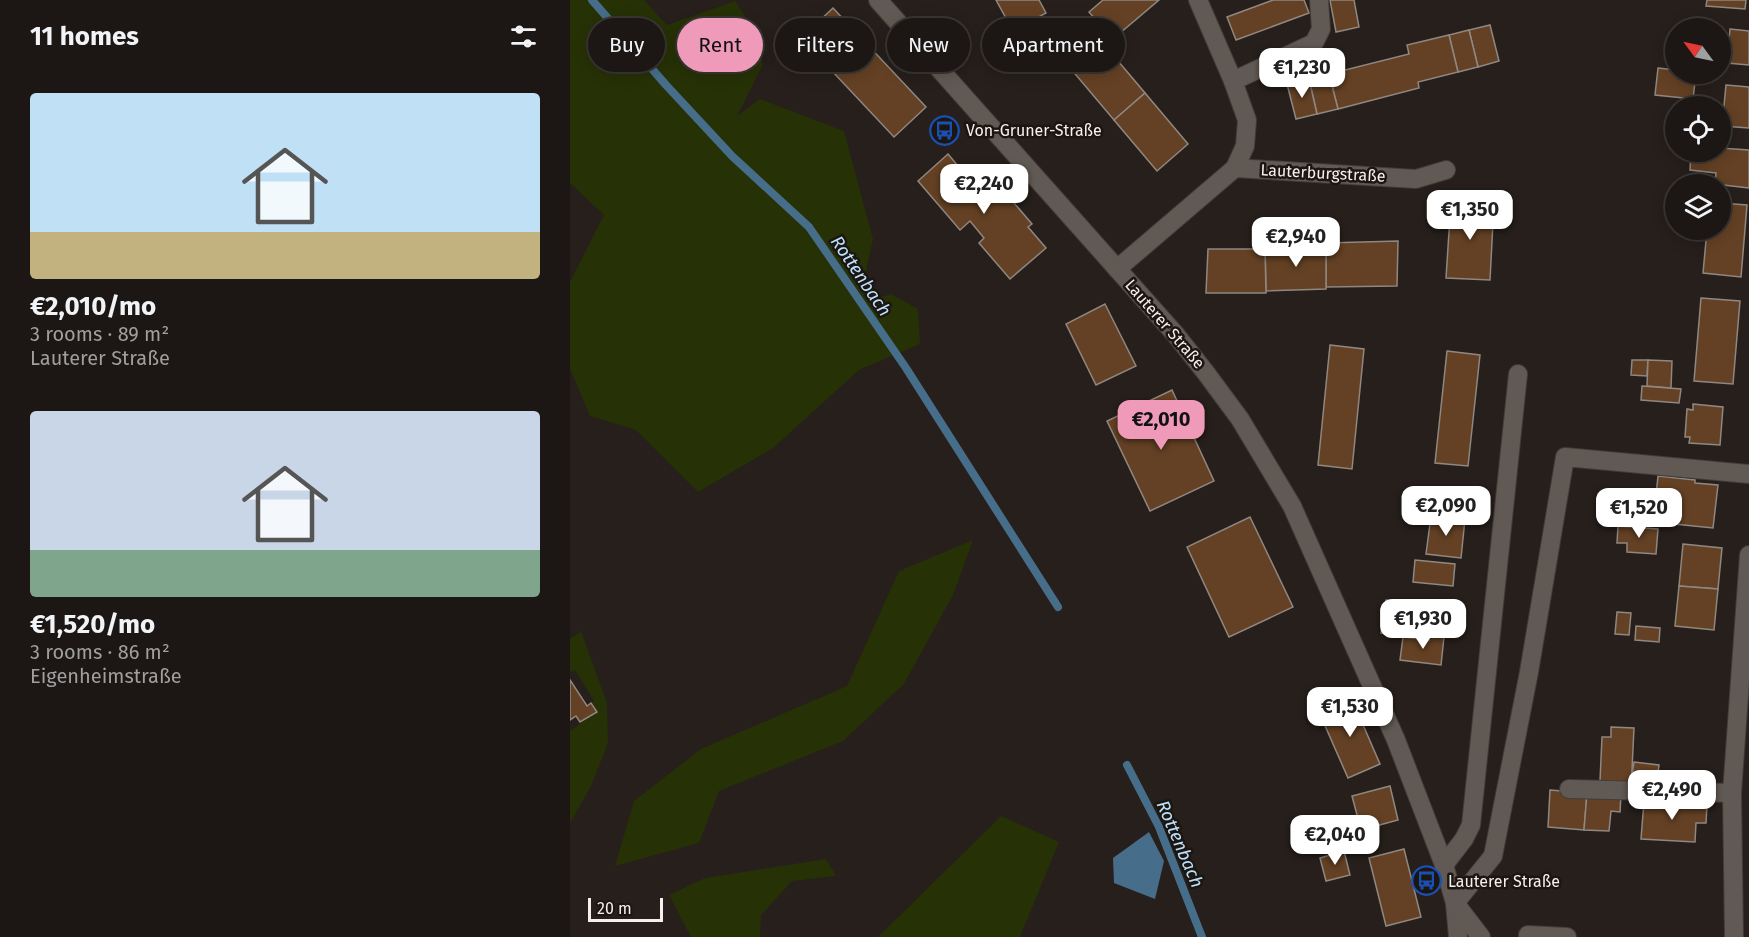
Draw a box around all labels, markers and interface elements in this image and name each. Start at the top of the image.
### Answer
chip: Buy [588,18,665,72]
chip: Rent [677,18,763,72]
chip: Filters [775,18,875,72]
chip: New [887,18,970,72]
chip: Apartment [982,18,1125,72]
north arrow [1665,18,1731,84]
map controls [1665,18,1731,240]
icon: filters [507,20,540,53]
text: 11 homes [30,21,139,52]
pin: €1,230 [1253,48,1351,99]
text: €1,230 [1273,55,1331,79]
button: locate [1665,96,1731,162]
bus stop icon: Von-Gruner-Straße [929,114,961,146]
place label: Von-Gruner-Straße [966,121,1102,140]
icon: home [231,132,339,240]
street label: Lauterburgstraße [1260,160,1386,186]
pin: €2,240 [935,164,1033,215]
text: €2,240 [954,171,1014,195]
button: layers [1665,174,1731,240]
pin: €1,350 [1421,190,1519,241]
text: €1,350 [1441,197,1499,221]
pin: €2,940 [1247,217,1345,268]
text: €2,940 [1266,224,1326,248]
water label: Rottenbach [826,231,896,321]
street label: Lauterer Straße [1121,276,1209,372]
text: €2,010/mo [30,291,156,322]
text: 3 rooms · 89 m² [30,322,169,346]
text: Lauterer Straße [30,346,170,370]
pin: €2,010 [1112,400,1210,451]
text: €2,010 [1132,407,1190,431]
icon: home [231,450,339,558]
pin: €2,090 [1397,486,1495,537]
pin: €1,520 [1590,488,1688,539]
text: €2,090 [1416,493,1476,517]
text: €1,520 [1610,495,1668,519]
pin: €1,930 [1374,599,1472,650]
text: €1,930 [1394,606,1452,630]
text: €1,520/mo [30,609,155,640]
text: 3 rooms · 86 m² [30,640,170,664]
text: Eigenheimstraße [30,664,182,688]
pin: €1,530 [1301,687,1399,738]
text: €1,530 [1321,694,1379,718]
pin: €2,490 [1623,770,1721,821]
text: €2,490 [1642,777,1702,801]
water label: Rottenbach [1152,797,1208,891]
pin: €2,040 [1286,815,1384,866]
text: €2,040 [1304,822,1366,846]
bus stop icon: Lauterer Straße [1411,865,1443,897]
place label: Lauterer Straße [1448,872,1560,891]
scale bar [588,895,663,922]
text: 20 m [597,899,632,918]

